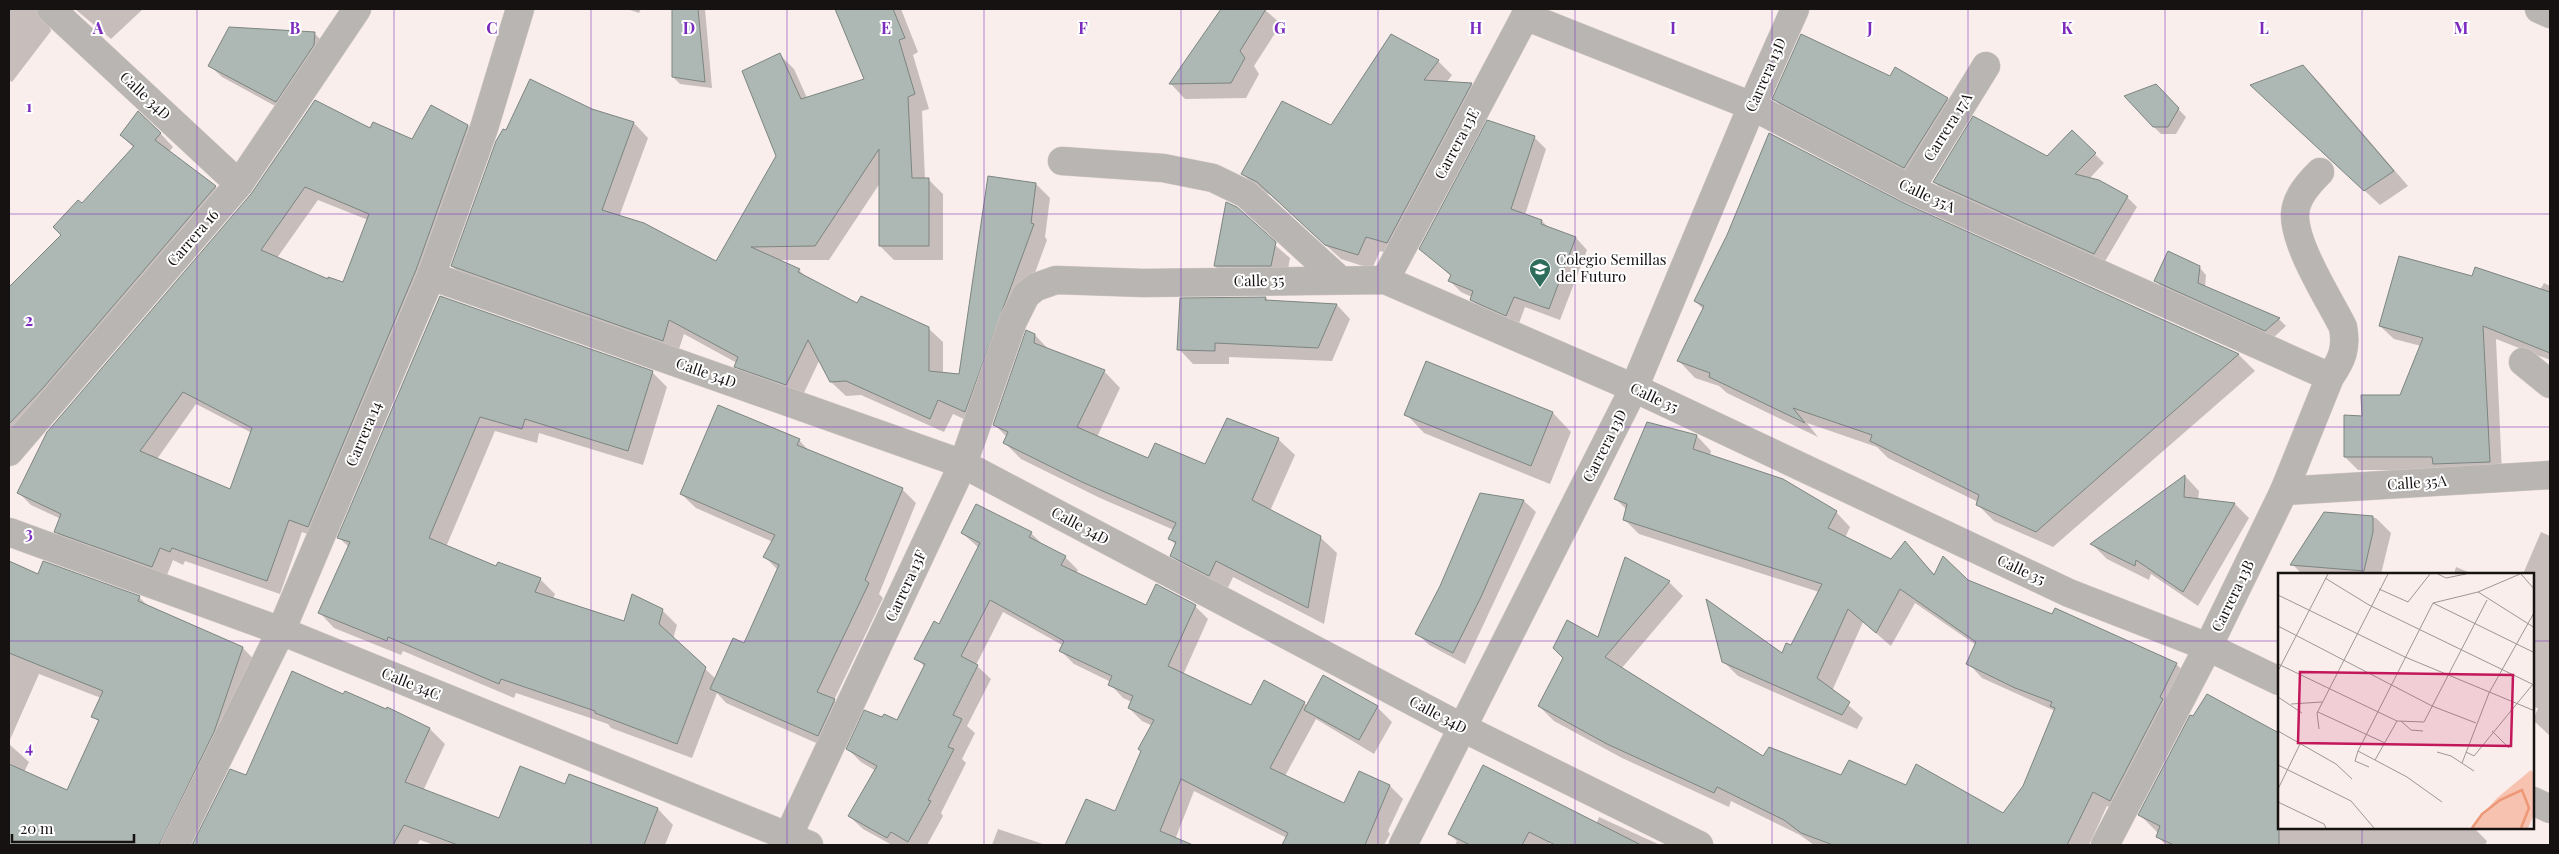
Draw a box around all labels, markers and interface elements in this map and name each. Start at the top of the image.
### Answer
text: A [92,17,104,38]
text: B [290,17,301,38]
text: C [486,17,498,38]
text: D [683,17,695,38]
text: E [881,17,891,38]
text: F [1078,17,1088,38]
text: G [1274,17,1286,38]
text: H [1470,17,1483,38]
text: I [1670,17,1676,38]
text: J [1866,17,1873,38]
text: K [2061,17,2073,38]
text: L [2259,17,2269,38]
text: M [2454,17,2469,38]
street label: Carrera 13D [1740,34,1790,115]
street label: Calle 34D [116,67,175,124]
street label: Carrera 17A [1918,88,1976,165]
text: 1 [26,95,32,116]
street label: Carrera 13E [1429,105,1483,182]
street label: Calle 35A [1896,173,1959,217]
street label: Carrera 16 [162,204,223,270]
place label: Colegio Semillas del Futuro [1556,249,1667,286]
school or university icon: Colegio Semillas del Futuro [1528,257,1552,288]
street label: Calle 35 [1234,270,1284,290]
text: 2 [25,309,33,330]
street label: Calle 34D [673,352,739,392]
street label: Calle 35 [1627,377,1682,417]
street label: Carrera 14 [340,398,386,469]
street label: Carrera 13D [1577,406,1631,485]
street label: Calle 35A [2386,470,2448,494]
street label: Calle 34D [1048,502,1113,549]
text: 3 [25,522,33,543]
street label: Carrera 13F [880,546,931,625]
street label: Calle 35 [1994,549,2049,589]
street label: Carrera 13B [2206,556,2258,635]
inset map [2278,573,2534,829]
street label: Calle 34C [379,662,444,704]
street label: Calle 34D [1406,691,1471,738]
text: 4 [25,736,33,757]
scale bar [12,812,135,844]
text: 20 m [20,818,54,838]

